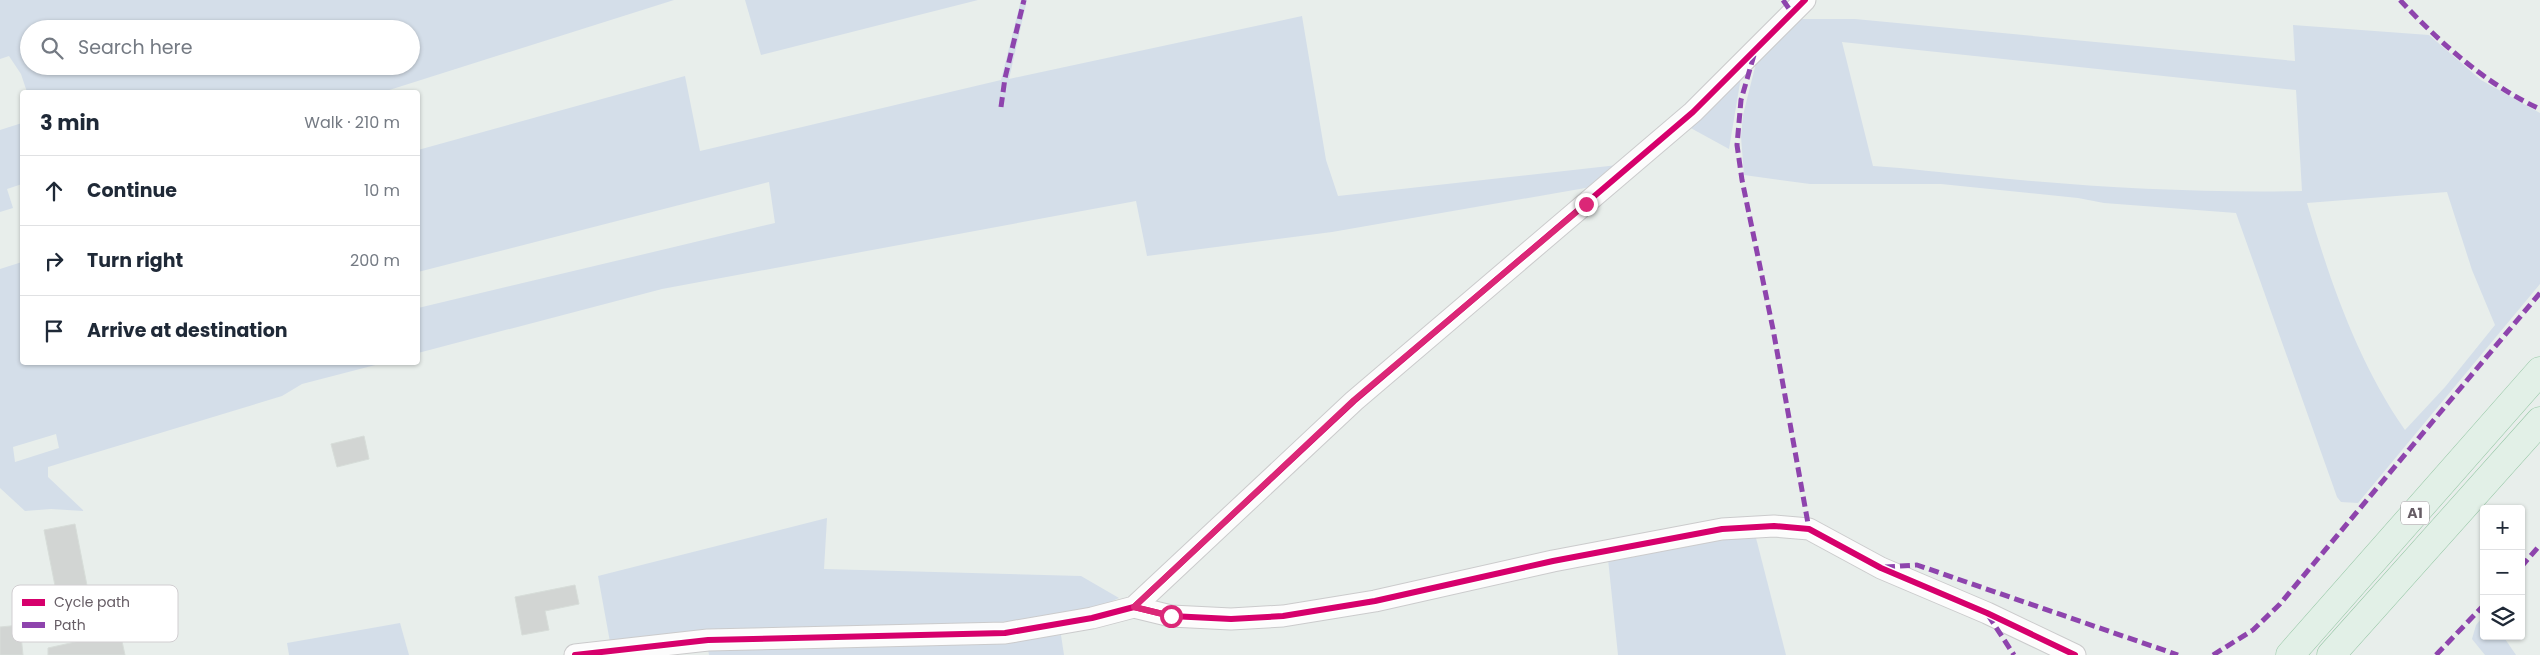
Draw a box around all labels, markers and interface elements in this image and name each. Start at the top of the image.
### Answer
search box [20,20,420,75]
icon: search [38,34,66,62]
text: Search here [78,34,192,61]
text: 3 min [40,108,100,137]
text: Walk · 210 m [304,111,400,134]
icon: ahead [40,177,68,205]
text: Continue [87,177,177,204]
text: 10 m [364,179,400,202]
route end [1575,193,1598,216]
icon: right [40,247,68,275]
text: Turn right [87,247,183,274]
text: 200 m [350,249,400,272]
icon: arrive [40,317,68,345]
text: Arrive at destination [87,317,288,344]
road number: A1 [2401,502,2429,524]
map controls [2480,505,2525,640]
button: + [2480,505,2525,550]
button: − [2480,550,2525,595]
legend [12,585,178,642]
text: Cycle path [54,592,130,612]
button: layers [2480,595,2525,640]
route start [1160,605,1183,628]
text: Path [54,615,86,635]

